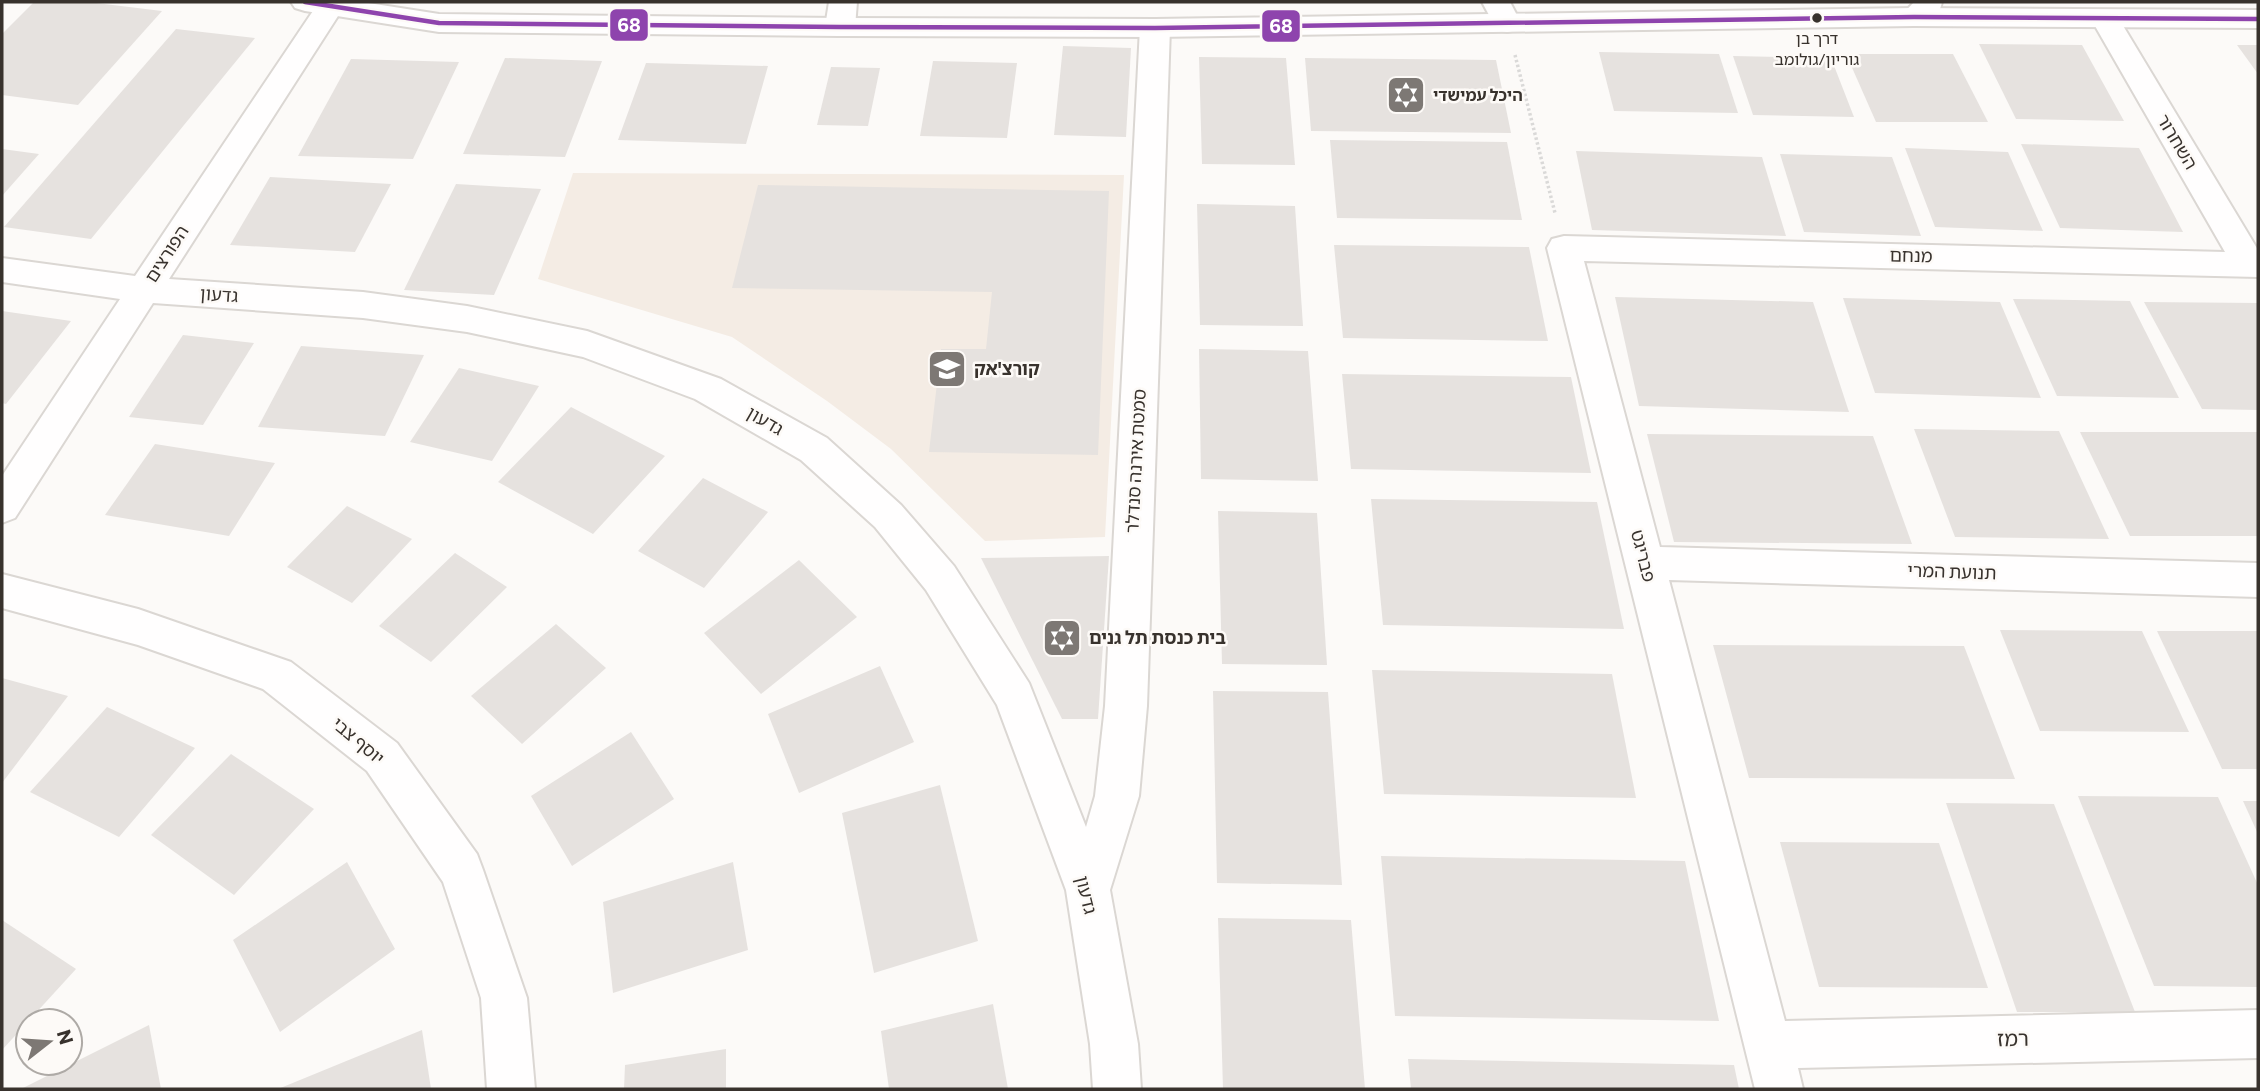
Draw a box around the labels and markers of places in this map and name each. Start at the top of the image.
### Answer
marker: דרך בן גוריון/גולומב [1810,11,1824,25]
place label: דרך בן גוריון/גולומב [1775,28,1859,68]
synagogue icon: היכל עמישדי [1385,74,1427,116]
place label: היכל עמישדי [1433,85,1523,104]
school or university icon: קורצ'אק [926,348,968,390]
place label: קורצ'אק [974,357,1040,379]
synagogue icon: בית כנסת תל גנים [1041,617,1083,659]
place label: בית כנסת תל גנים [1089,626,1226,648]

